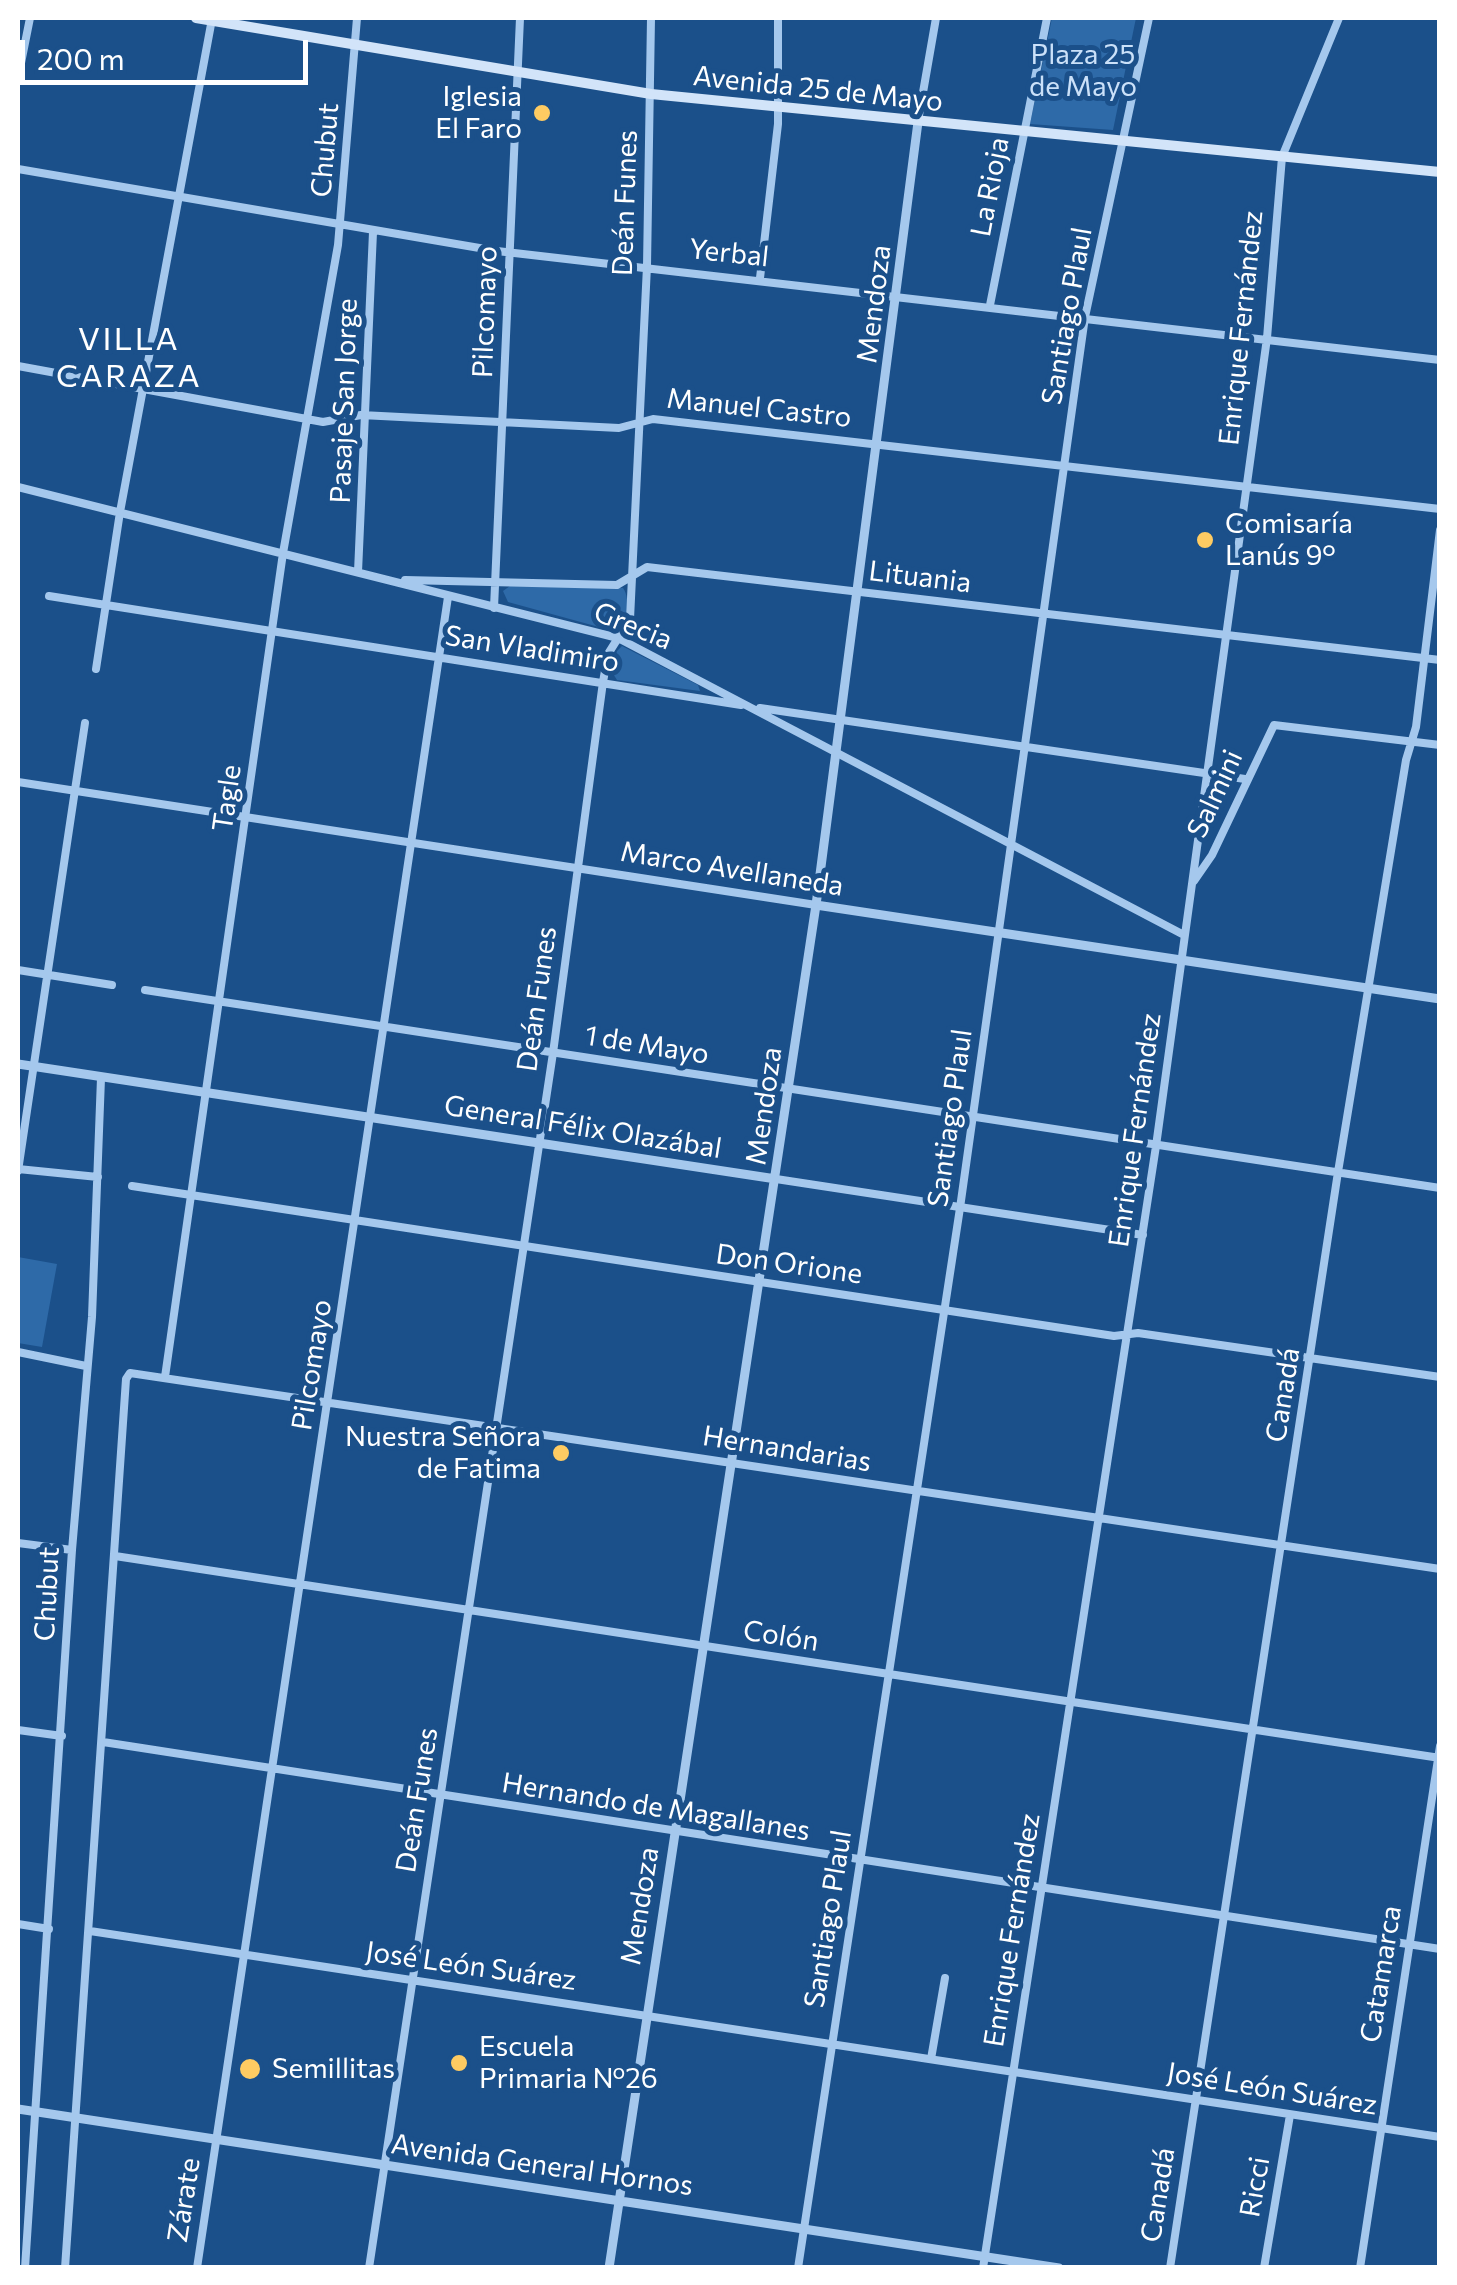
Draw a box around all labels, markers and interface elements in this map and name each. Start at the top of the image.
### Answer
scale bar [25,20,312,82]
park label: Plaza 25 de Mayo [1029,38,1137,104]
text: 200 m [37,39,125,76]
street label: Avenida 25 de Mayo [691,59,945,119]
place label: Iglesia El Faro [435,80,522,146]
street label: Chubut [304,101,346,199]
marker: Iglesia El Faro [531,102,553,124]
street label: Deán Funes [606,129,644,277]
street label: La Rioja [964,134,1016,240]
street label: Enrique Fernández [1212,209,1270,447]
street label: Santiago Plaul [1035,225,1099,407]
street label: Yerbal [687,232,771,274]
street label: Mendoza [850,243,898,365]
street label: Pilcomayo [466,245,504,379]
street label: Pasaje San Jorge [324,298,364,504]
district label: VILLA CARAZA [56,320,202,395]
street label: Manuel Castro [665,382,853,434]
place label: Comisaría Lanús 9° [1225,507,1353,573]
marker: Comisaría Lanús 9° [1194,529,1216,551]
street label: Lituania [867,554,973,600]
street label: Grecia [589,595,677,657]
street label: San Vladimiro [443,619,621,679]
street label: Salmini [1180,745,1250,843]
street label: Tagle [206,762,248,834]
street label: Marco Avellaneda [618,835,846,903]
street label: Deán Funes [510,924,564,1074]
street label: Enrique Fernández [1102,1011,1168,1249]
street label: 1 de Mayo [583,1019,711,1071]
street label: Santiago Plaul [921,1027,979,1209]
street label: Mendoza [739,1045,789,1167]
street label: General Félix Olazábal [442,1088,724,1166]
street label: Don Orione [714,1237,864,1291]
street label: Pilcomayo [285,1297,339,1433]
street label: Canadá [1259,1345,1307,1445]
street label: Hernandarias [700,1419,874,1479]
place label: Nuestra Señora de Fatima [345,1420,541,1486]
marker: Nuestra Señora de Fatima [550,1442,572,1464]
street label: Chubut [28,1546,66,1642]
street label: Colón [741,1613,821,1659]
street label: Deán Funes [389,1725,445,1875]
street label: Hernando de Magallanes [500,1766,812,1848]
street label: Enrique Fernández [977,1811,1047,2049]
street label: Santiago Plaul [797,1828,859,2010]
street label: Mendoza [614,1845,666,1967]
street label: Catamarca [1354,1903,1408,2045]
street label: José León Suárez [364,1935,578,1997]
place label: Escuela Primaria Nº26 [479,2030,658,2096]
place label: Semillitas [272,2052,395,2086]
marker: Escuela Primaria Nº26 [448,2052,470,2074]
marker: Semillitas [237,2056,263,2082]
street label: José León Suárez [1164,2056,1380,2122]
street label: Avenida General Hornos [389,2127,695,2203]
street label: Canadá [1134,2145,1182,2245]
street label: Ricci [1233,2154,1277,2220]
street label: Zárate [161,2155,207,2245]

